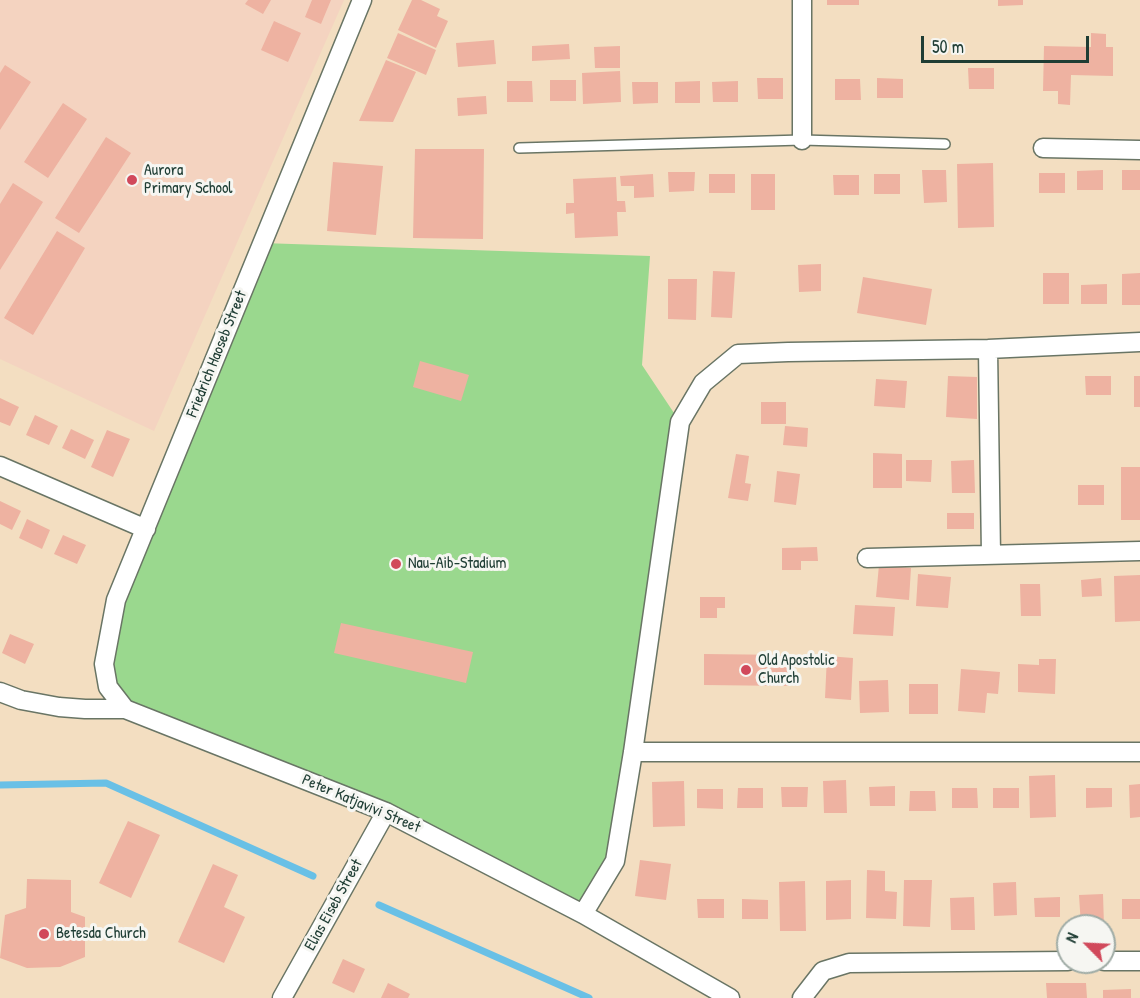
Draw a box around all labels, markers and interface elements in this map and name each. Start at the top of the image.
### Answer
scale bar [924,24,1092,62]
text: 50 m [932,34,964,59]
place label: Aurora Primary School [144,161,233,199]
marker: Aurora Primary School [125,173,139,187]
street label: Friedrich Haoseb Street [183,288,251,420]
place label: Nau-Aib-Stadium [408,554,506,574]
marker: Nau-Aib-Stadium [389,557,403,571]
place label: Old Apostolic Church [758,651,834,689]
marker: Old Apostolic Church [739,663,753,677]
street label: Peter Katjavivi Street [299,770,423,838]
street label: Elias Eiseb Street [301,856,367,954]
north arrow [1056,914,1116,974]
place label: Betesda Church [56,924,146,944]
marker: Betesda Church [37,927,51,941]
text: N [1060,929,1083,946]

